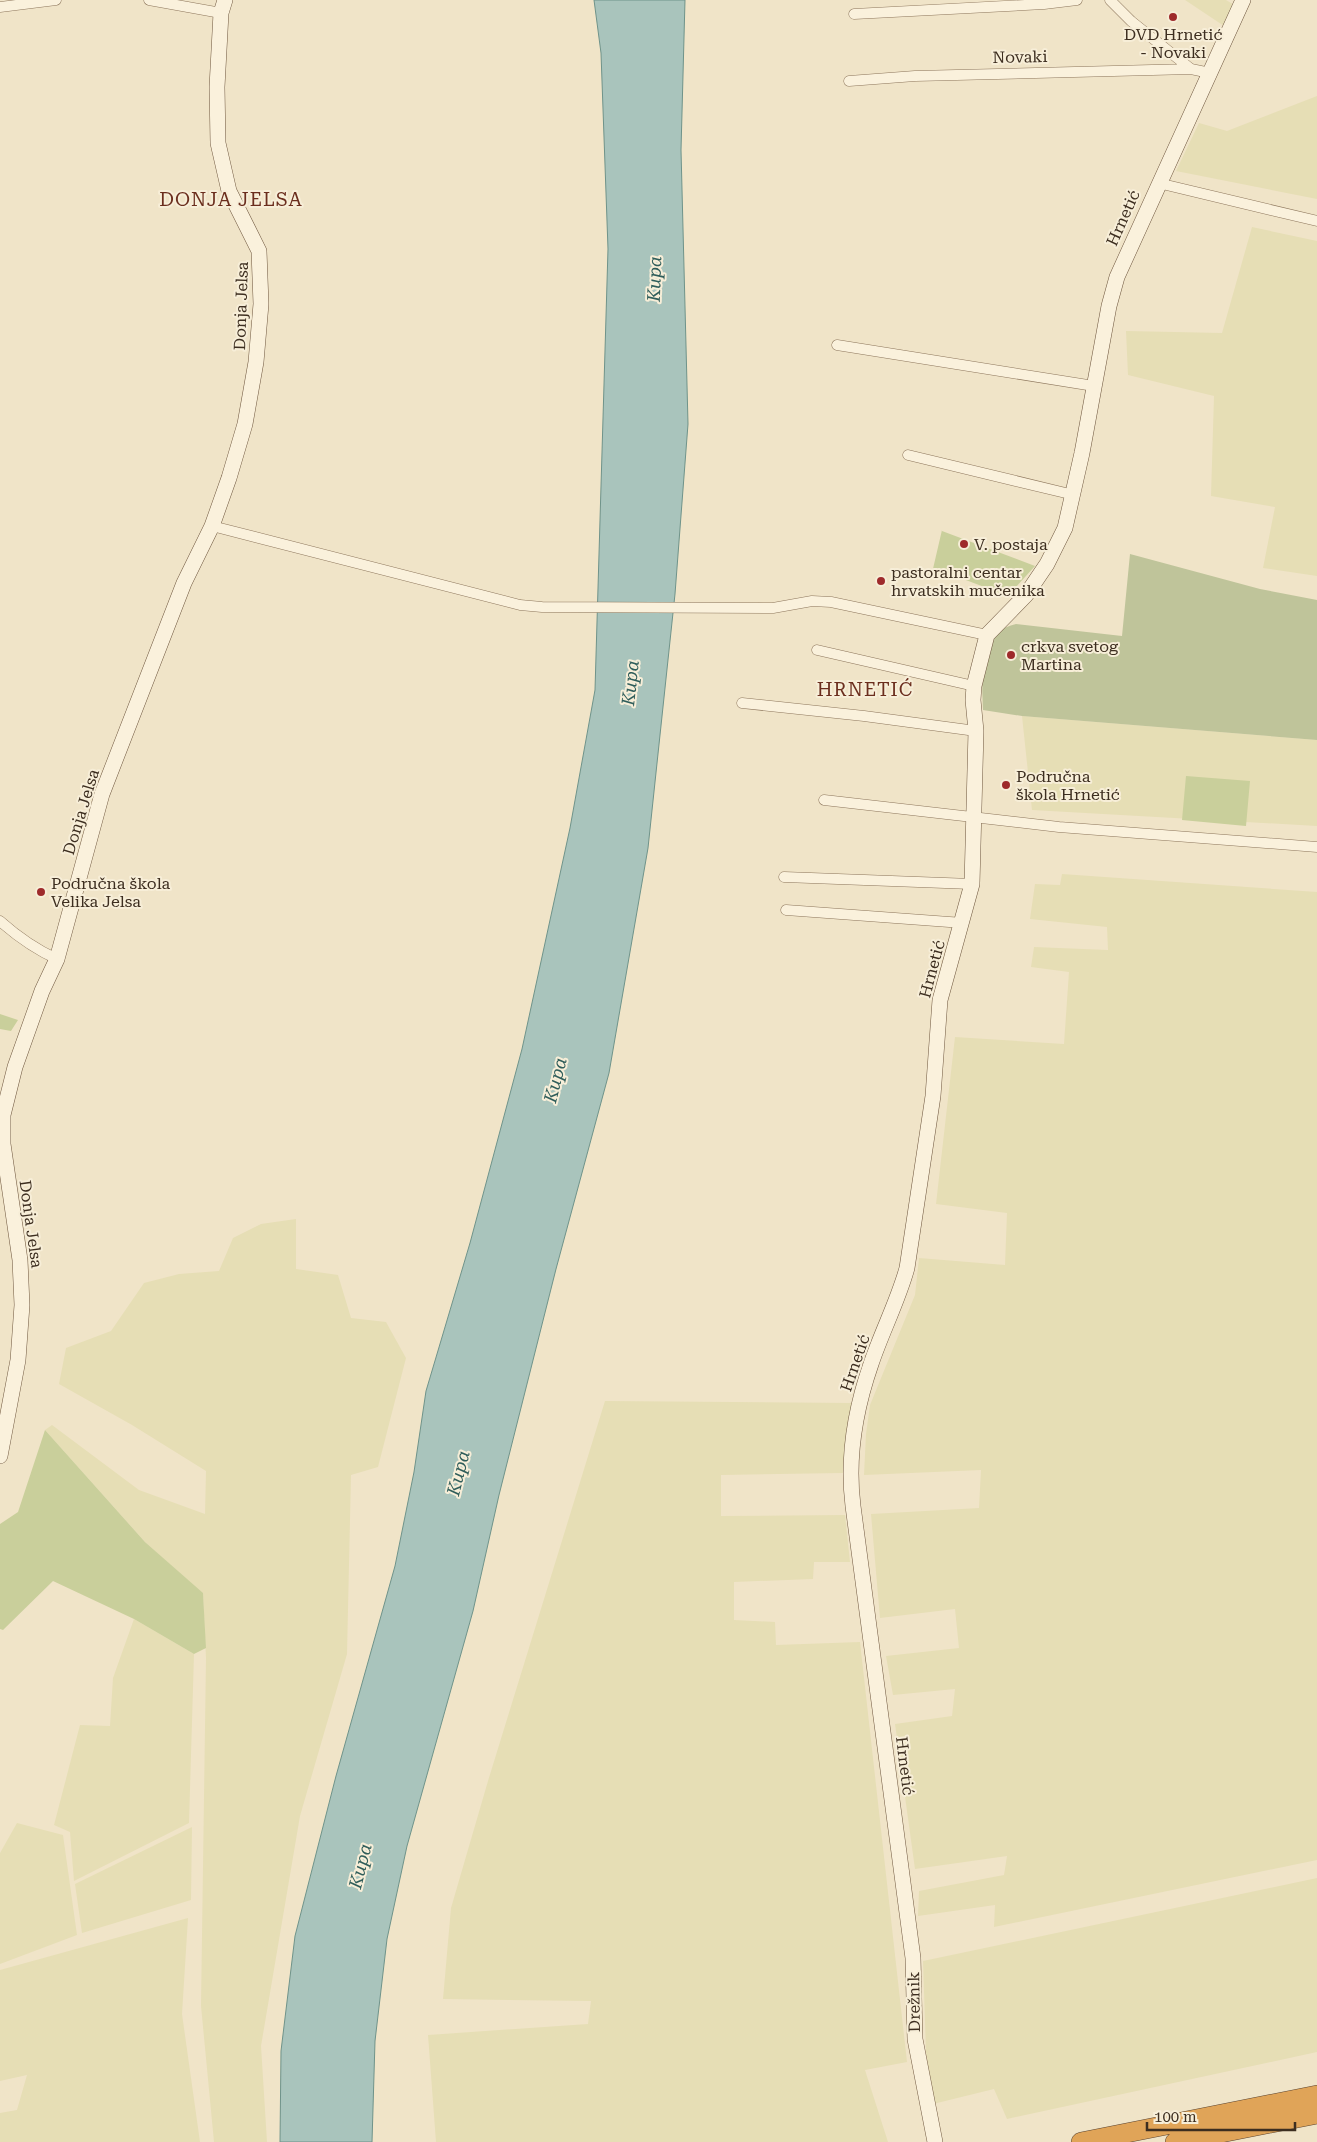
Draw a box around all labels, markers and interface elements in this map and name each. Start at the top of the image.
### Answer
marker: DVD Hrnetić - Novaki [1167,11,1179,23]
place label: DVD Hrnetić - Novaki [1124,25,1222,62]
street label: Novaki [992,47,1048,67]
street label: Hrnetić [1102,187,1144,249]
district label: DONJA JELSA [159,188,303,211]
water label: Kupa [643,256,665,303]
street label: Donja Jelsa [230,261,252,351]
place label: V. postaja [974,535,1048,554]
marker: V. postaja [958,538,970,550]
place label: pastoralni centar hrvatskih mučenika [891,563,1045,600]
marker: pastoralni centar hrvatskih mučenika [875,575,887,587]
place label: crkva svetog Martina [1021,637,1119,674]
marker: crkva svetog Martina [1005,649,1017,661]
water label: Kupa [617,659,643,708]
district label: HRNETIĆ [817,678,913,701]
street label: Donja Jelsa [59,767,103,857]
place label: Područna škola Hrnetić [1016,767,1120,804]
marker: Područna škola Hrnetić [1000,779,1012,791]
place label: Područna škola Velika Jelsa [51,874,171,911]
marker: Područna škola Velika Jelsa [35,886,47,898]
street label: Hrnetić [915,938,949,1000]
water label: Kupa [539,1055,571,1106]
street label: Donja Jelsa [15,1179,47,1269]
street label: Hrnetić [836,1332,874,1394]
water label: Kupa [442,1448,474,1499]
street label: Hrnetić [892,1736,918,1797]
water label: Kupa [344,1841,376,1892]
street label: Drežnik [904,1972,924,2032]
scale bar [1147,2100,1294,2132]
text: 100 m [1154,2108,1197,2126]

